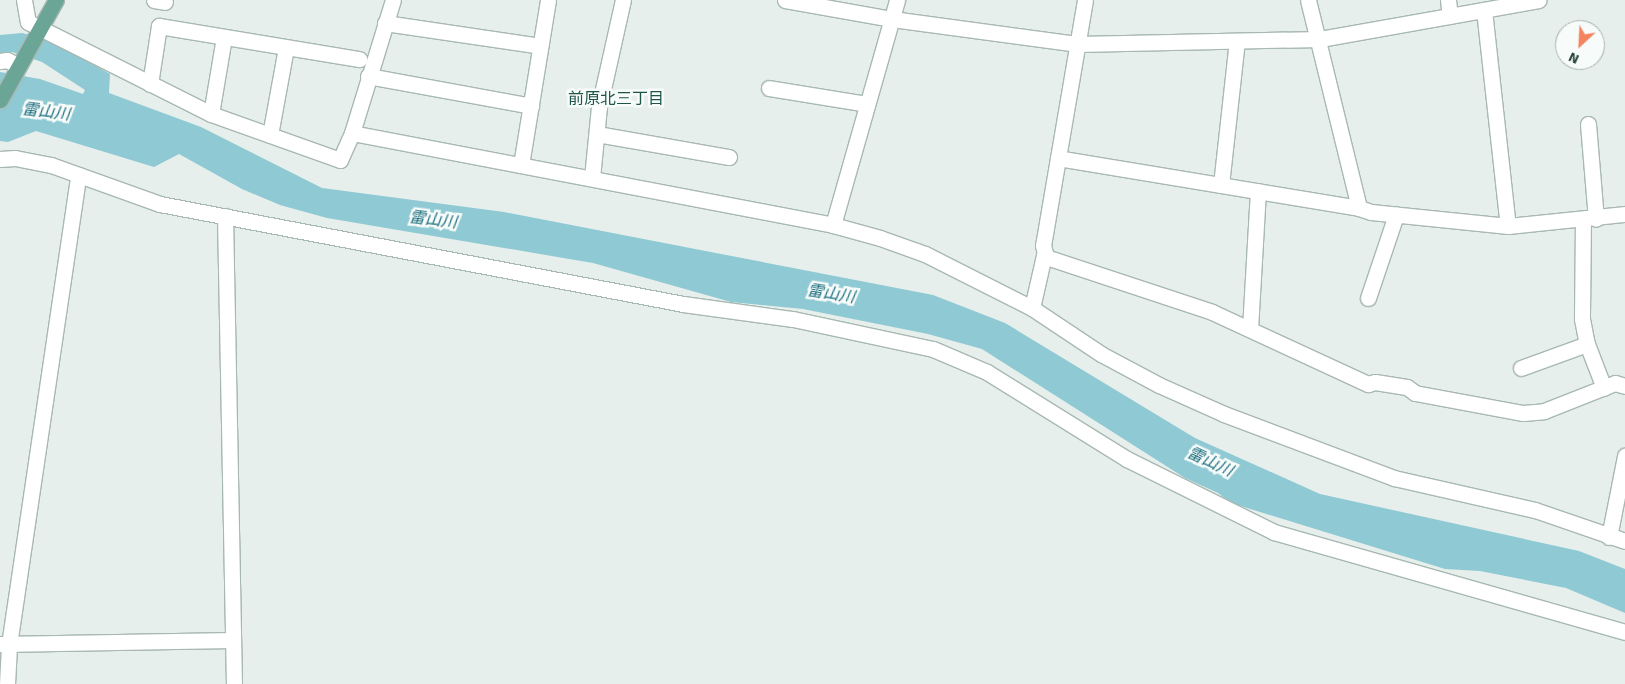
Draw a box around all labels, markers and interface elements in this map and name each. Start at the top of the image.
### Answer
north arrow [1555,20,1605,70]
text: N [1566,48,1582,68]
district label: 前原北三丁目 [568,89,664,109]
water label: 雷山川 [21,100,71,124]
water label: 雷山川 [408,208,458,232]
water label: 雷山川 [806,281,856,307]
water label: 雷山川 [1184,443,1236,481]

